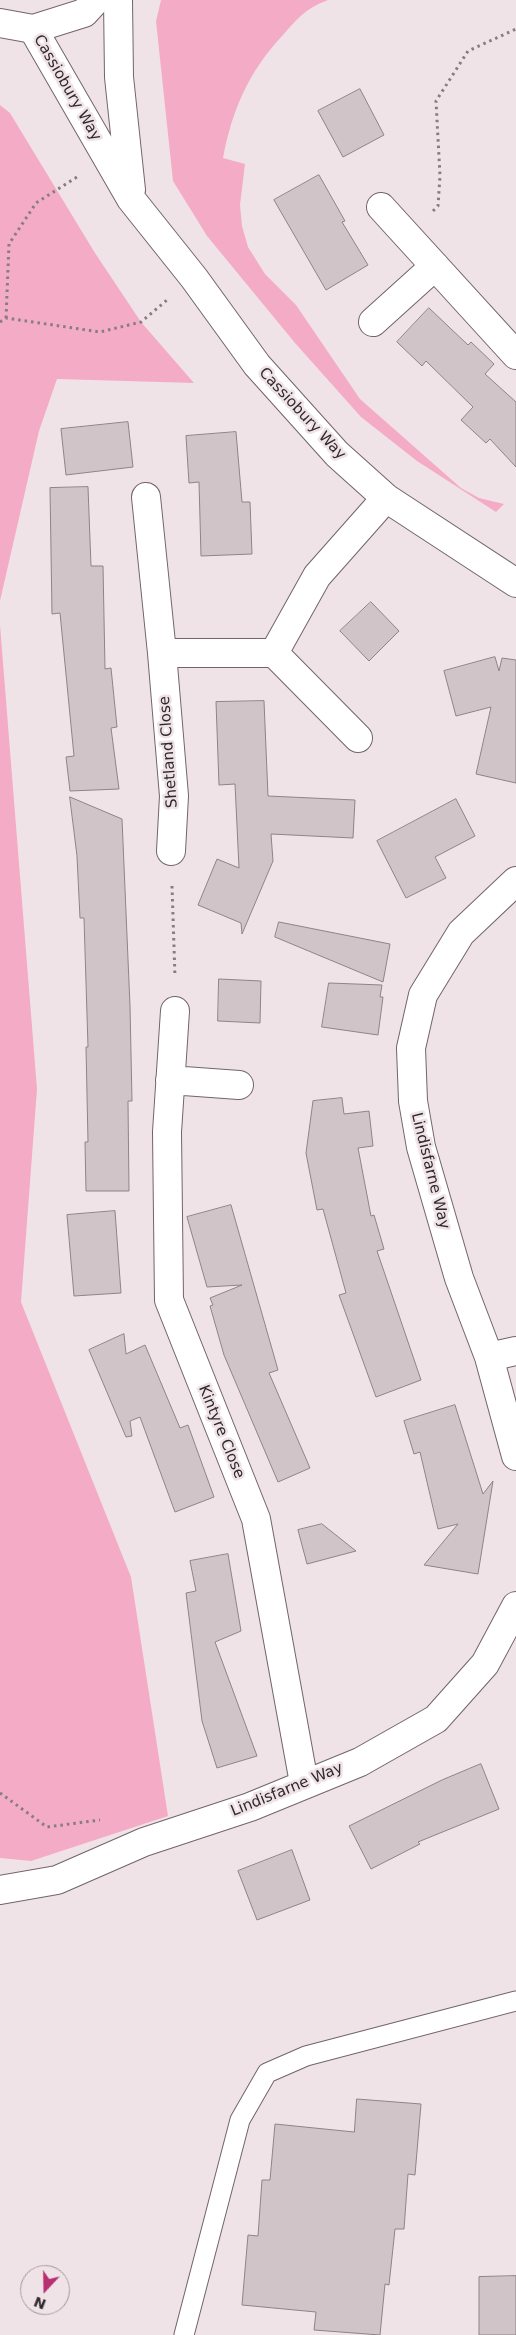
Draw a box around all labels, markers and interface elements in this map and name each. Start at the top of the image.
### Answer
street label: Cassiobury Way [29,32,105,144]
street label: Cassiobury Way [255,364,349,464]
street label: Shetland Close [156,695,182,809]
street label: Lindisfarne Way [407,1111,453,1231]
street label: Kintyre Close [194,1383,248,1481]
street label: Lindisfarne Way [228,1759,346,1821]
north arrow [20,2265,70,2315]
text: N [32,2294,48,2313]

